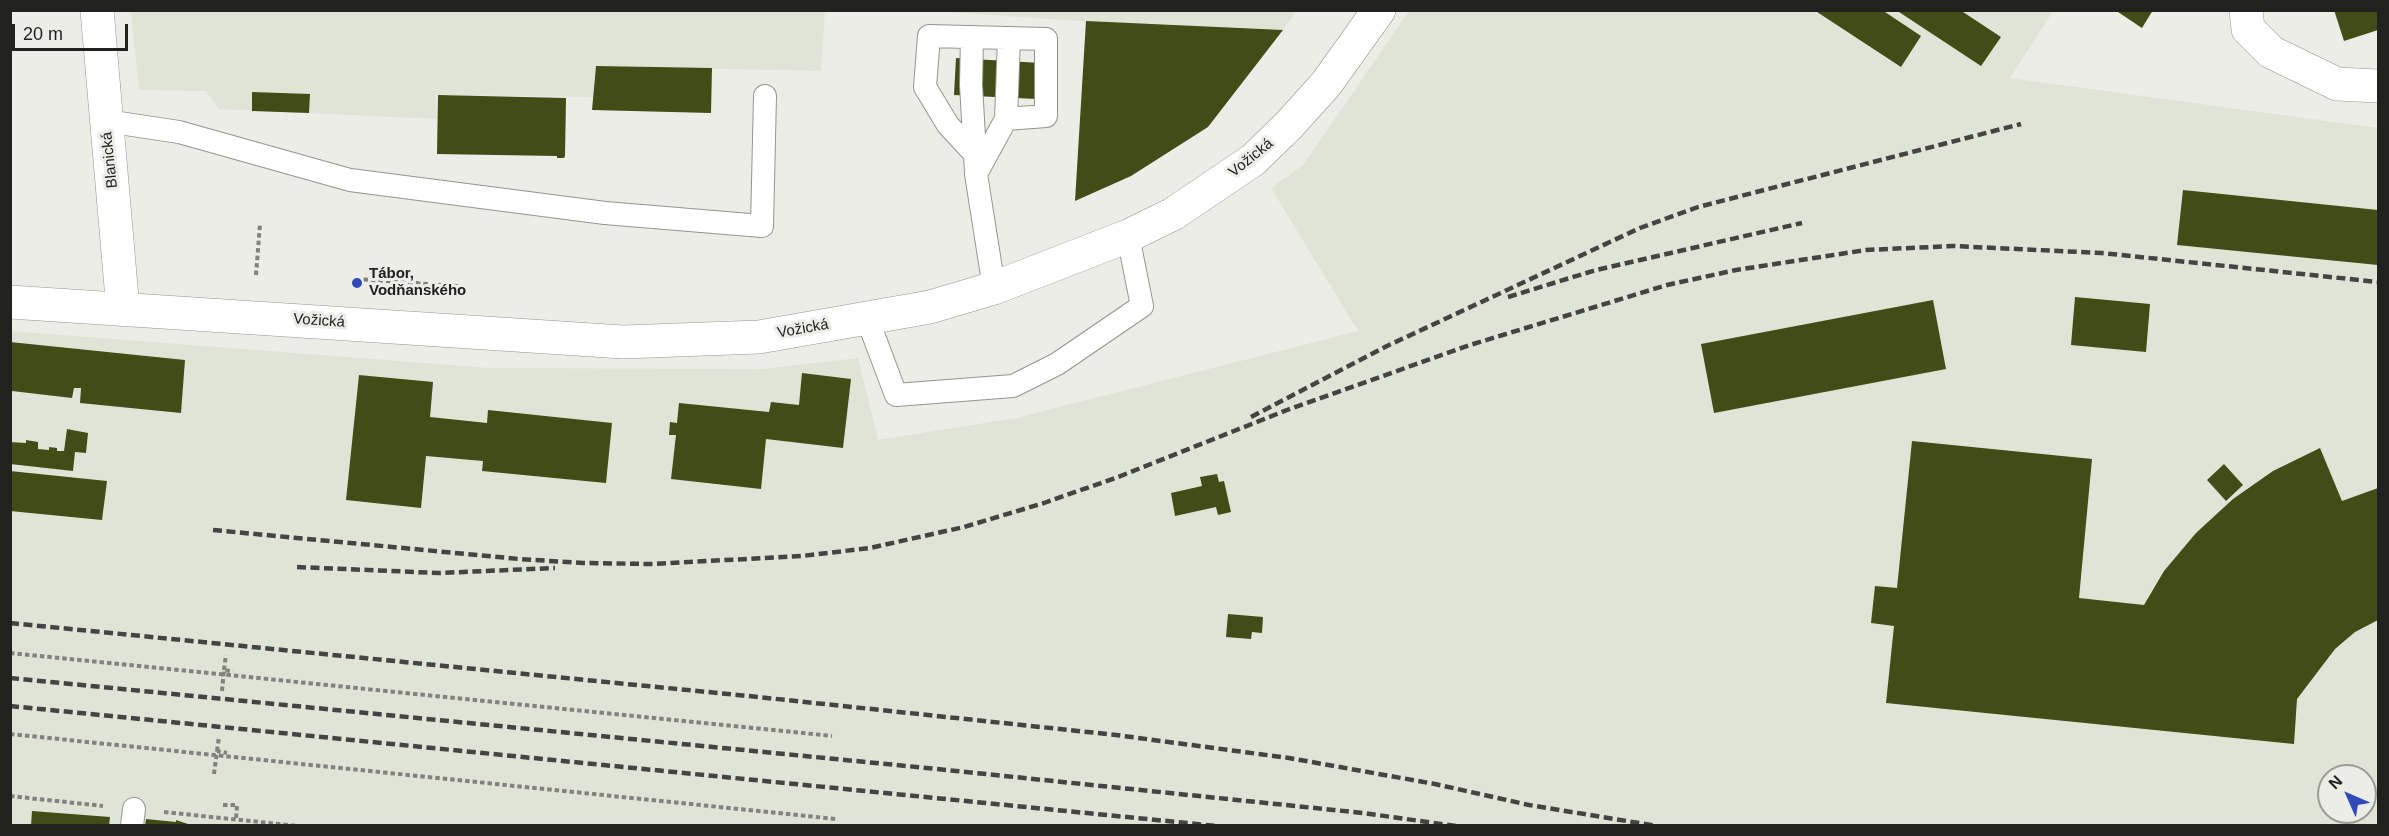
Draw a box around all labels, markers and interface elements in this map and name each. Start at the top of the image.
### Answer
scale bar [15,12,130,50]
text: 20 m [23,24,63,44]
street label: Blanická [98,131,122,189]
street label: Vožická [1225,135,1277,181]
place label: Tábor, Vodňanského [369,265,466,300]
marker: Tábor, Vodňanského [350,276,364,290]
street label: Vožická [293,310,345,332]
street label: Vožická [776,316,830,342]
north arrow [2317,764,2377,824]
text: N [2325,772,2345,792]

